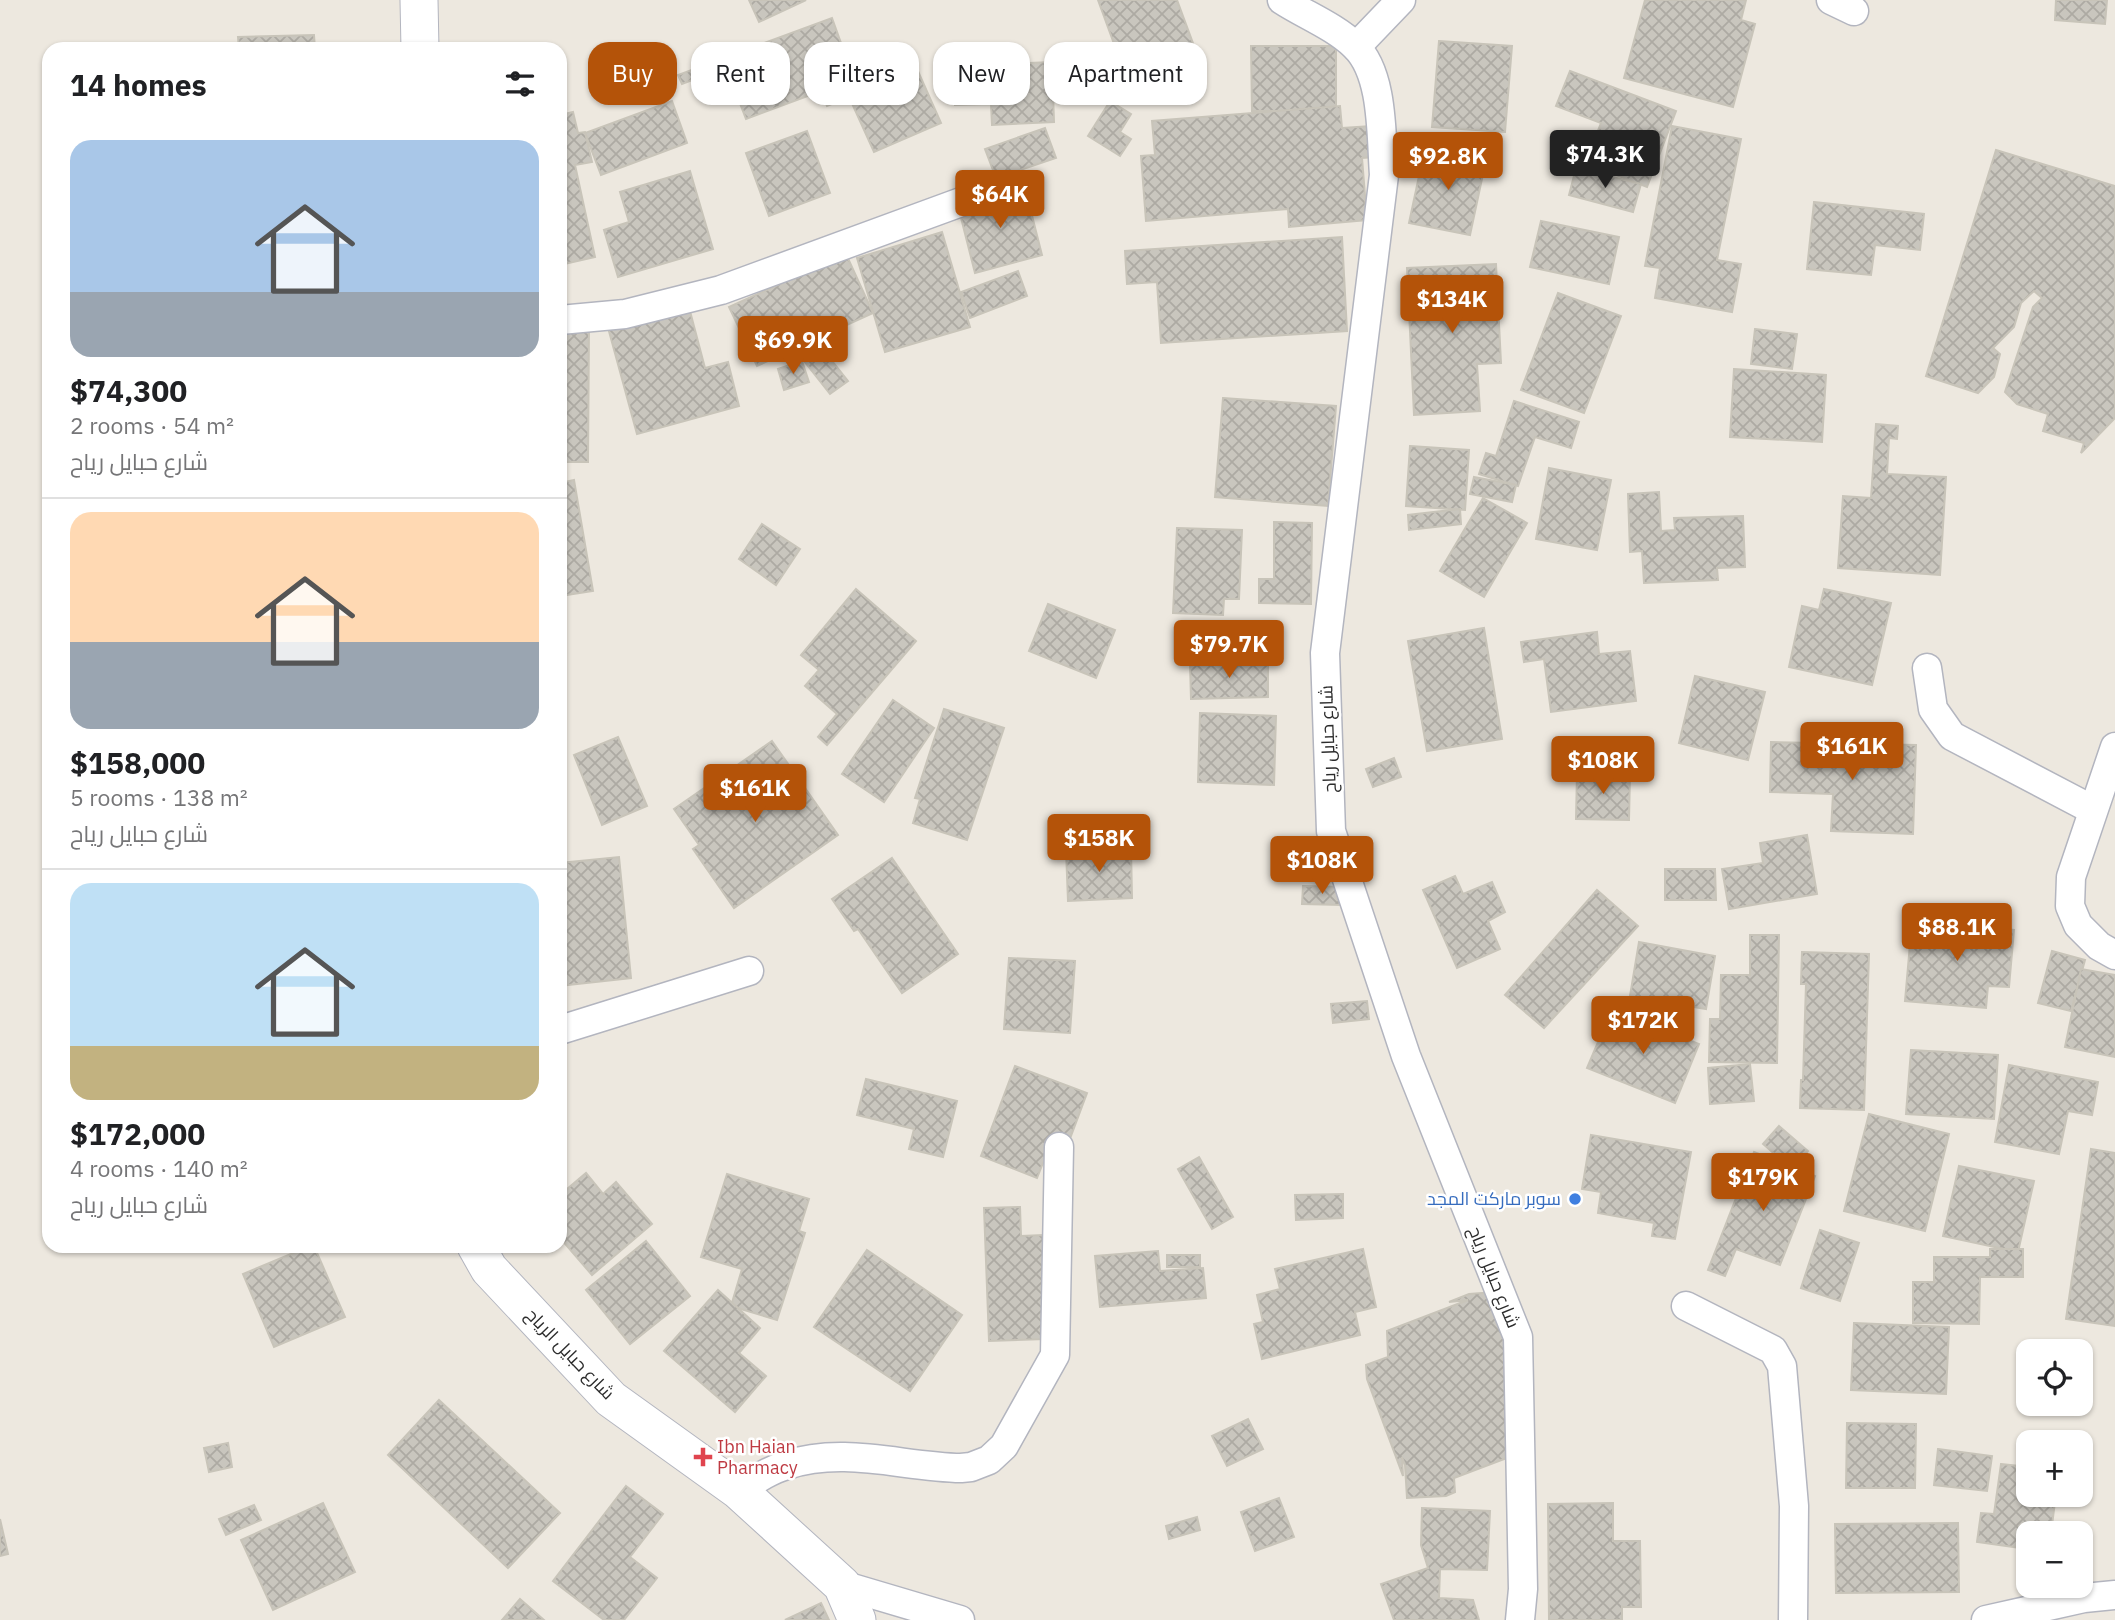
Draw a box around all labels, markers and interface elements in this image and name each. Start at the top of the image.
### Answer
chip: Buy [588,42,677,105]
chip: Rent [691,42,790,105]
chip: Filters [804,42,919,105]
chip: New [933,42,1030,105]
chip: Apartment [1044,42,1207,105]
text: 14 homes [70,65,207,104]
icon: filters [501,65,539,103]
pin: $74.3K [1548,130,1662,190]
pin: $92.8K [1391,132,1505,192]
text: $74.3K [1566,138,1644,168]
text: $92.8K [1409,140,1487,170]
pin: $64K [959,170,1041,230]
text: $64K [971,178,1029,208]
icon: home [242,186,368,312]
pin: $134K [1403,276,1501,335]
text: $134K [1416,283,1488,313]
pin: $69.9K [736,316,850,376]
text: $69.9K [754,324,832,354]
text: $74,300 [70,371,187,410]
text: 2 rooms · 54 m² [70,410,234,440]
text: شارع حبايل رياح [70,446,208,476]
icon: home [242,558,368,684]
pin: $79.7K [1172,620,1286,680]
text: $79.7K [1190,628,1268,658]
street label: شارع حبايل رياح [1314,685,1342,793]
pin: $161K [1803,722,1901,782]
text: $161K [1816,730,1888,760]
pin: $108K [1554,736,1652,796]
text: $158,000 [70,743,205,782]
text: $108K [1567,744,1639,774]
pin: $161K [706,764,804,824]
text: $161K [719,772,791,802]
text: 5 rooms · 138 m² [70,782,248,812]
pin: $158K [1050,814,1148,874]
text: شارع حبايل رياح [70,818,208,848]
text: $158K [1063,822,1135,852]
pin: $108K [1273,836,1371,896]
text: $108K [1286,844,1358,874]
pin: $88.1K [1900,904,2014,963]
text: $88.1K [1918,911,1996,941]
icon: home [242,929,368,1055]
pin: $172K [1594,996,1692,1056]
text: $172K [1607,1004,1679,1034]
text: $172,000 [70,1114,205,1153]
text: 4 rooms · 140 m² [70,1153,248,1183]
pin: $179K [1714,1154,1812,1213]
text: $179K [1727,1161,1799,1191]
place label: سوبر ماركت المجد [1427,1187,1561,1210]
text: شارع حبايل رياح [70,1189,208,1219]
marker: سوبر ماركت المجد [1567,1191,1583,1207]
street label: شارع حبايل رياح [1463,1222,1525,1332]
street label: شارع حبايل الرياح [520,1303,620,1405]
map controls [2016,1339,2093,1598]
button: locate [2016,1339,2093,1416]
button: + [2016,1430,2093,1507]
place label: Ibn Haian Pharmacy [717,1435,798,1479]
marker: Ibn Haian Pharmacy [695,1449,711,1465]
button: − [2016,1521,2093,1598]

